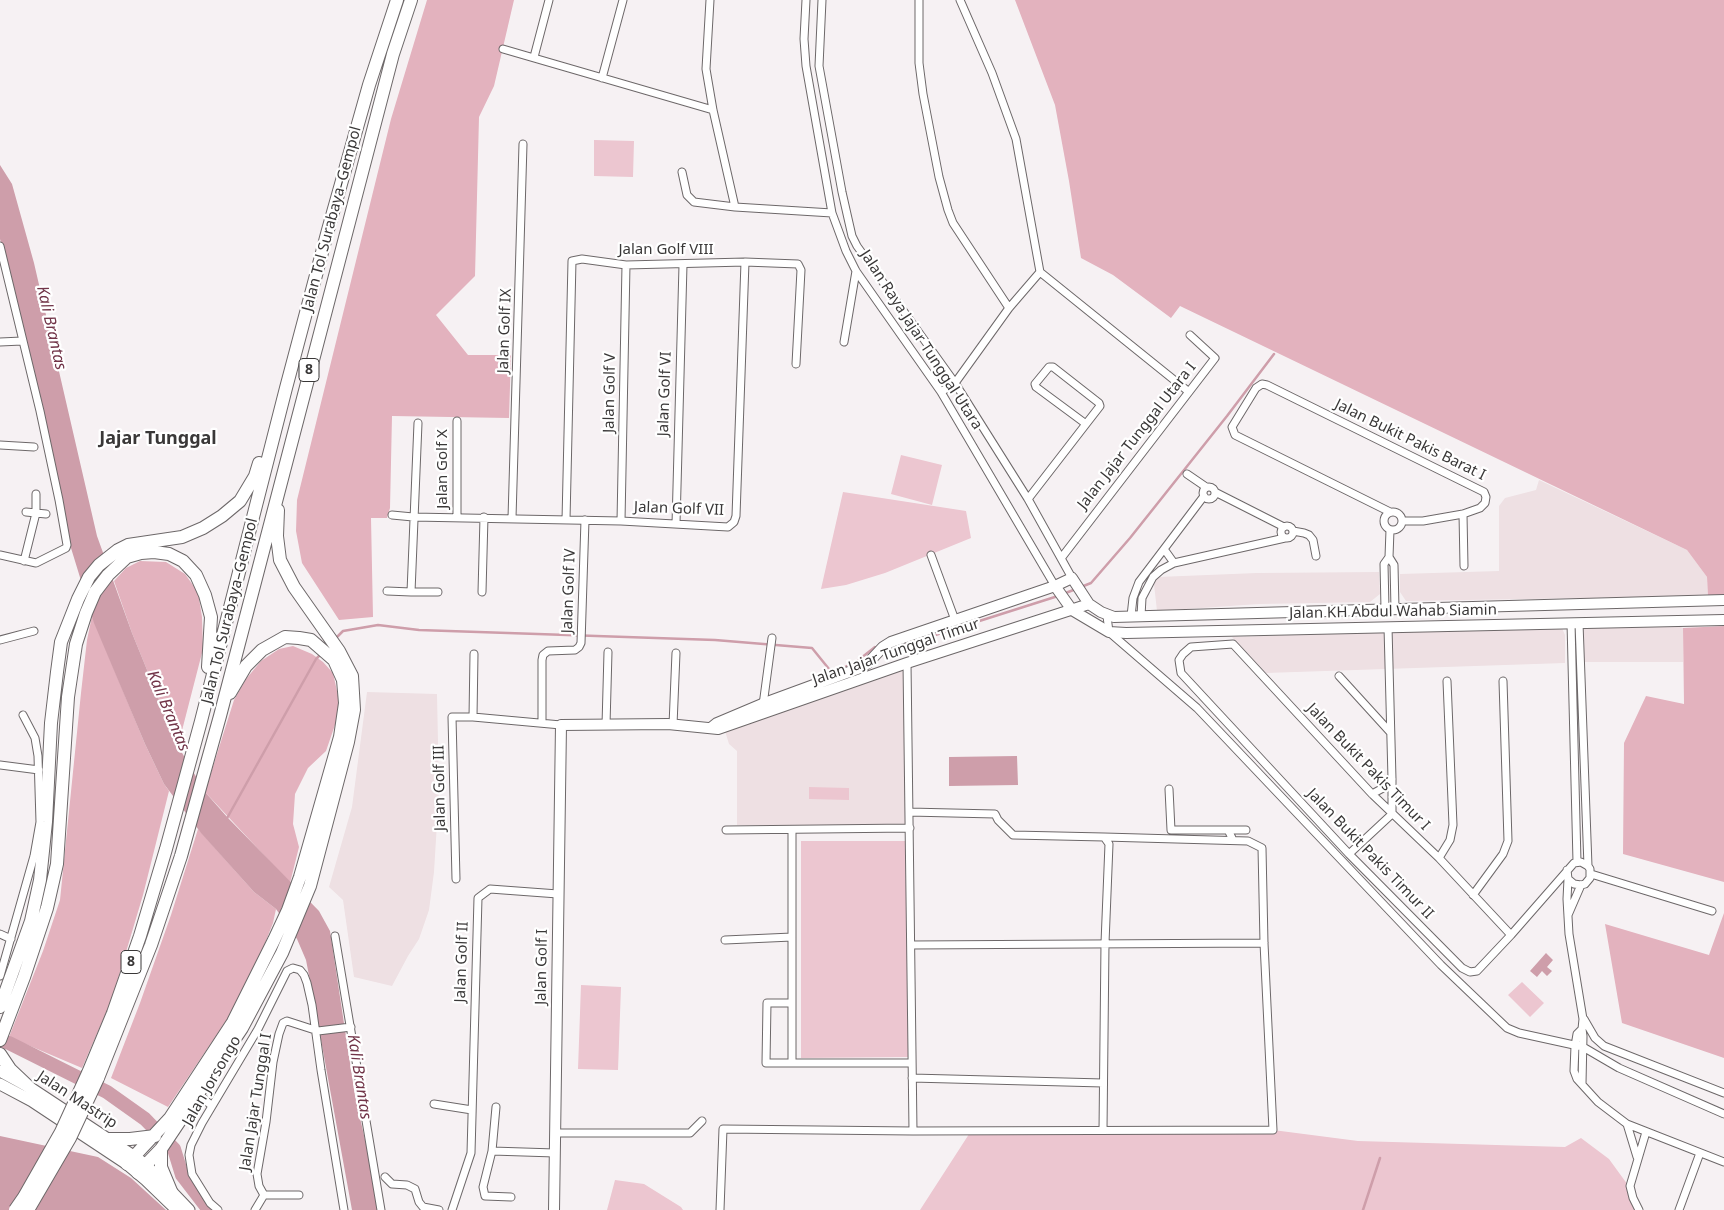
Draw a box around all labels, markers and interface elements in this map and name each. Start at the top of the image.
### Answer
street label: Jalan Tol Surabaya–Gempol [299,125,365,313]
street label: Jalan Golf VIII [618,241,714,259]
street label: Jalan Raya Jajar Tunggal Utara [856,247,986,433]
water label: Kali Brantas [32,284,70,372]
street label: Jalan Golf IX [495,288,515,374]
street label: Jalan Golf VI [655,351,675,437]
street label: Jalan Golf V [600,353,620,433]
road number: 8 [299,358,319,382]
street label: Jalan Jajar Tunggal Utara I [1074,359,1200,513]
street label: Jalan Bukit Pakis Barat I [1332,396,1488,484]
district label: Jajar Tunggal [99,428,217,450]
street label: Jalan Golf X [434,429,452,509]
street label: Jalan Golf VII [634,498,724,520]
street label: Jalan Tol Surabaya–Gempol [198,516,262,706]
street label: Jalan Golf IV [559,548,579,634]
street label: Jalan KH Abdul Wahab Siamin [1289,601,1497,623]
street label: Jalan Jajar Tunggal Timur [810,615,982,689]
water label: Kali Brantas [142,668,194,754]
street label: Jalan Bukit Pakis Timur I [1303,700,1433,834]
street label: Jalan Golf III [430,745,450,831]
street label: Jalan Bukit Pakis Timur II [1303,785,1437,923]
street label: Jalan Golf II [452,921,472,1003]
street label: Jalan Golf I [532,929,552,1005]
road number: 8 [121,950,141,974]
street label: Jalan Jajar Tunggal I [236,1032,276,1172]
street label: Jalan Jorsongo [179,1033,245,1129]
water label: Kali Brantas [343,1033,375,1121]
street label: Jalan Mastrip [34,1067,120,1133]

